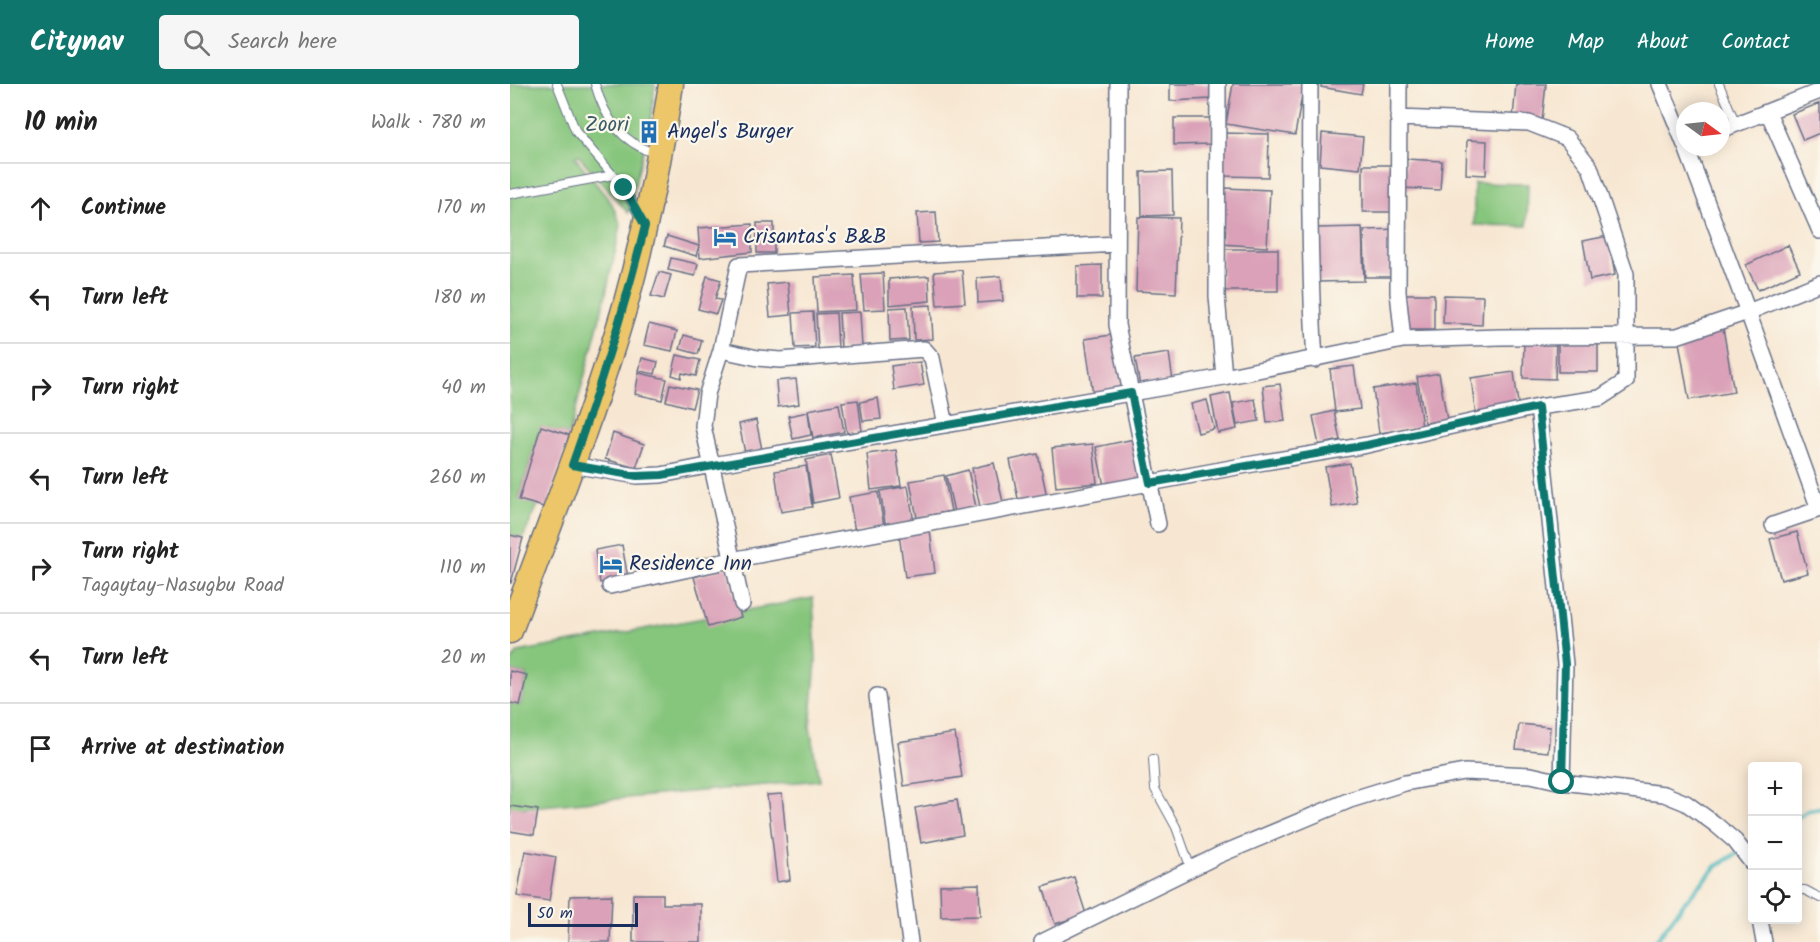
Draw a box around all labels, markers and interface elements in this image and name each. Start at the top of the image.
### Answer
search box [159,15,579,69]
text: Citynav [30,20,123,65]
text: Search here [228,25,337,60]
icon: search [180,26,213,59]
text: Home [1485,26,1534,59]
text: Map [1567,26,1604,59]
text: About [1637,26,1688,59]
text: Contact [1721,26,1790,59]
text: 10 min [24,102,98,144]
north arrow [1676,102,1730,156]
text: Walk · 780 m [371,107,486,139]
park label: Zoori [585,109,630,142]
place label: Angel's Burger [667,116,794,149]
building icon: Angel's Burger [636,119,662,145]
route end [610,174,636,200]
text: Continue [81,191,166,226]
icon: ahead [24,192,57,225]
text: 170 m [437,192,486,224]
place label: Crisantas's B&B [743,221,886,254]
hotel icon: Crisantas's B&B [712,224,738,250]
text: Turn left [81,281,168,316]
icon: left [24,282,57,315]
text: 180 m [434,282,486,314]
text: Turn right [81,371,179,406]
icon: right [24,372,57,405]
text: 40 m [441,372,486,404]
text: Turn left [81,461,168,496]
icon: left [24,462,57,495]
text: 260 m [429,462,486,494]
text: Turn right [81,535,179,570]
place label: Residence Inn [629,548,752,581]
hotel icon: Residence Inn [598,551,624,577]
icon: right [24,552,57,585]
text: 110 m [440,552,486,584]
text: Tagaytay-Nasugbu Road [81,570,284,602]
text: Turn left [81,641,168,676]
icon: left [24,642,57,675]
text: 20 m [440,642,486,674]
text: Arrive at destination [81,731,284,766]
icon: arrive [24,732,57,765]
map controls [1748,762,1802,924]
button: + [1748,762,1802,816]
route start [1548,768,1574,794]
button: − [1748,816,1802,870]
button: locate [1748,870,1802,924]
scale bar [528,900,638,928]
text: 50 m [537,901,573,926]

